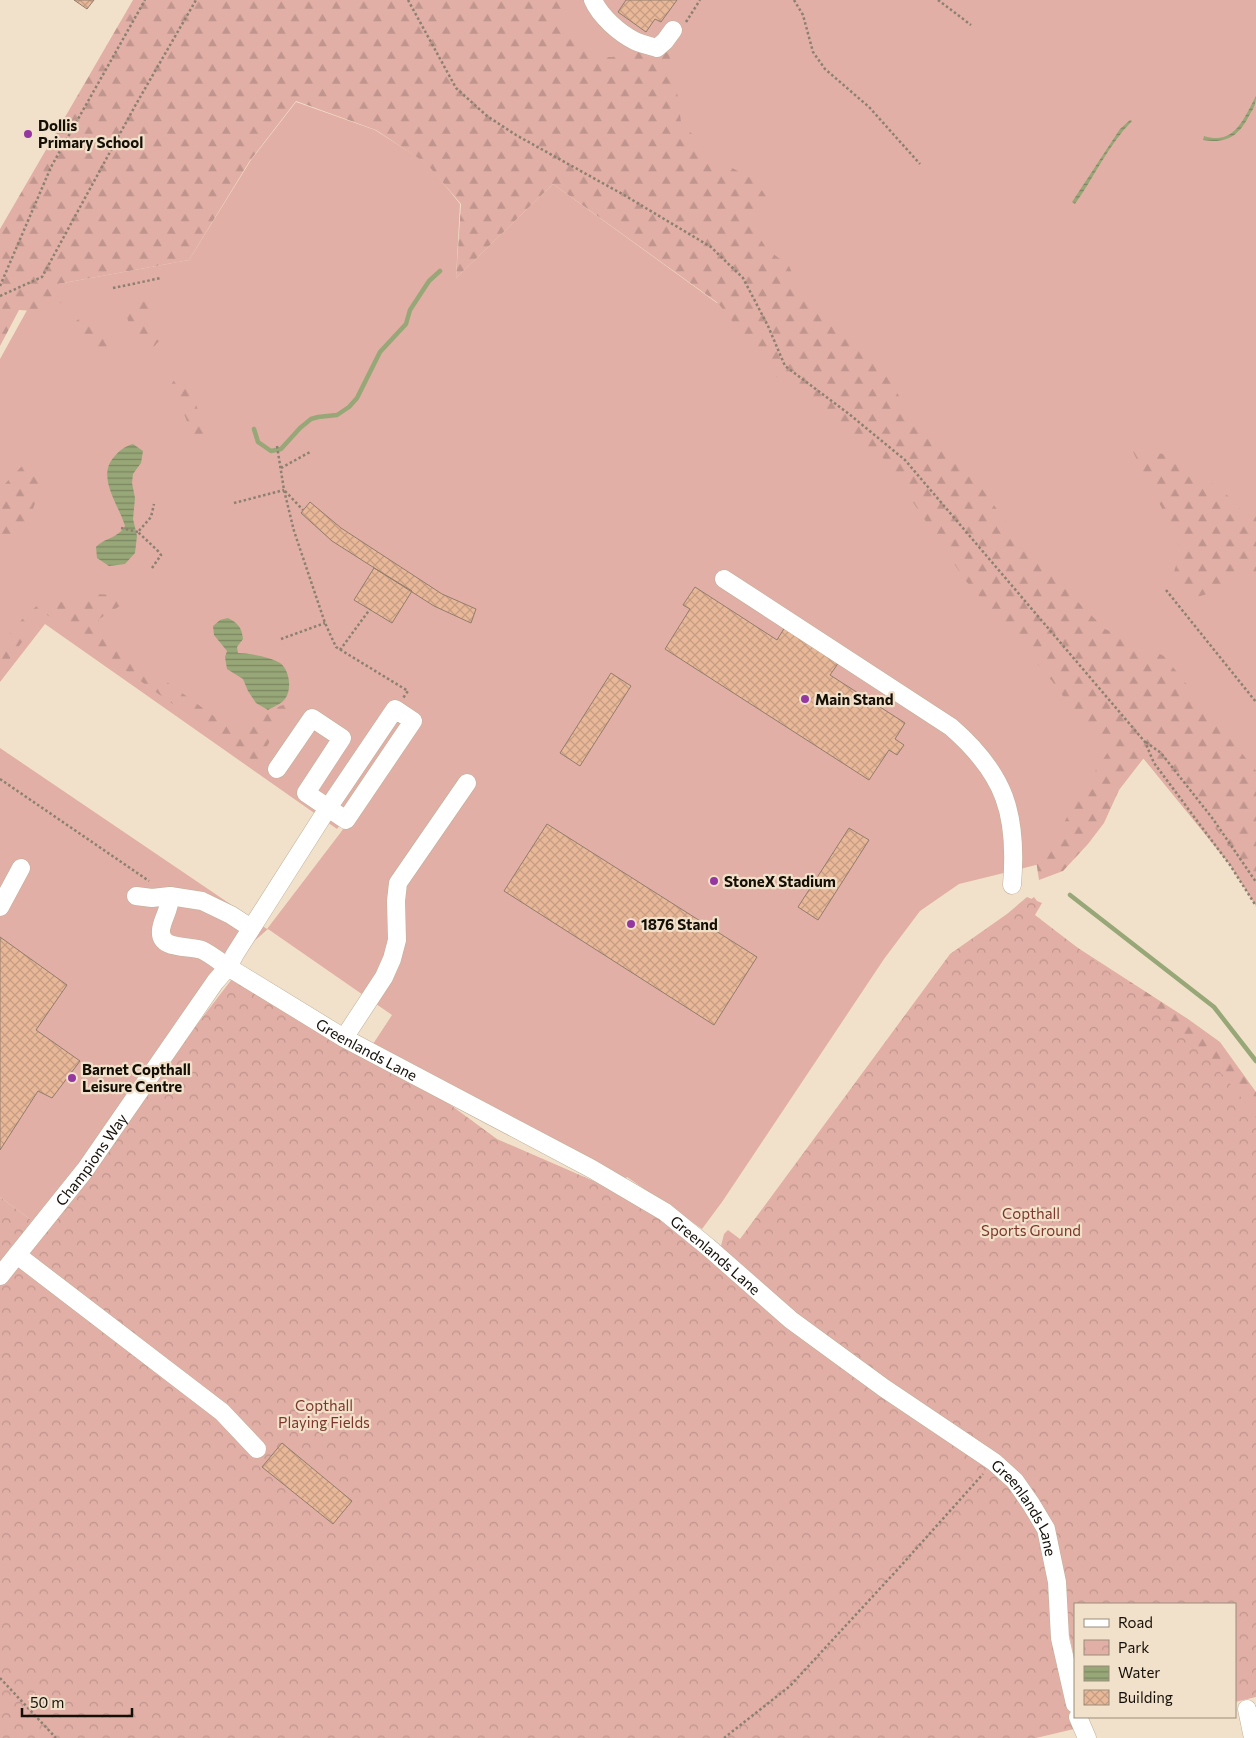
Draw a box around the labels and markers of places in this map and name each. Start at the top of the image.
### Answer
place label: Dollis Primary School [38,116,143,151]
marker: Dollis Primary School [22,128,34,140]
place label: Main Stand [815,690,893,708]
marker: Main Stand [799,693,811,705]
place label: StoneX Stadium [724,872,836,890]
marker: StoneX Stadium [708,875,720,887]
place label: 1876 Stand [641,915,718,933]
marker: 1876 Stand [625,918,637,930]
place label: Barnet Copthall Leisure Centre [82,1060,191,1095]
marker: Barnet Copthall Leisure Centre [66,1072,78,1084]

